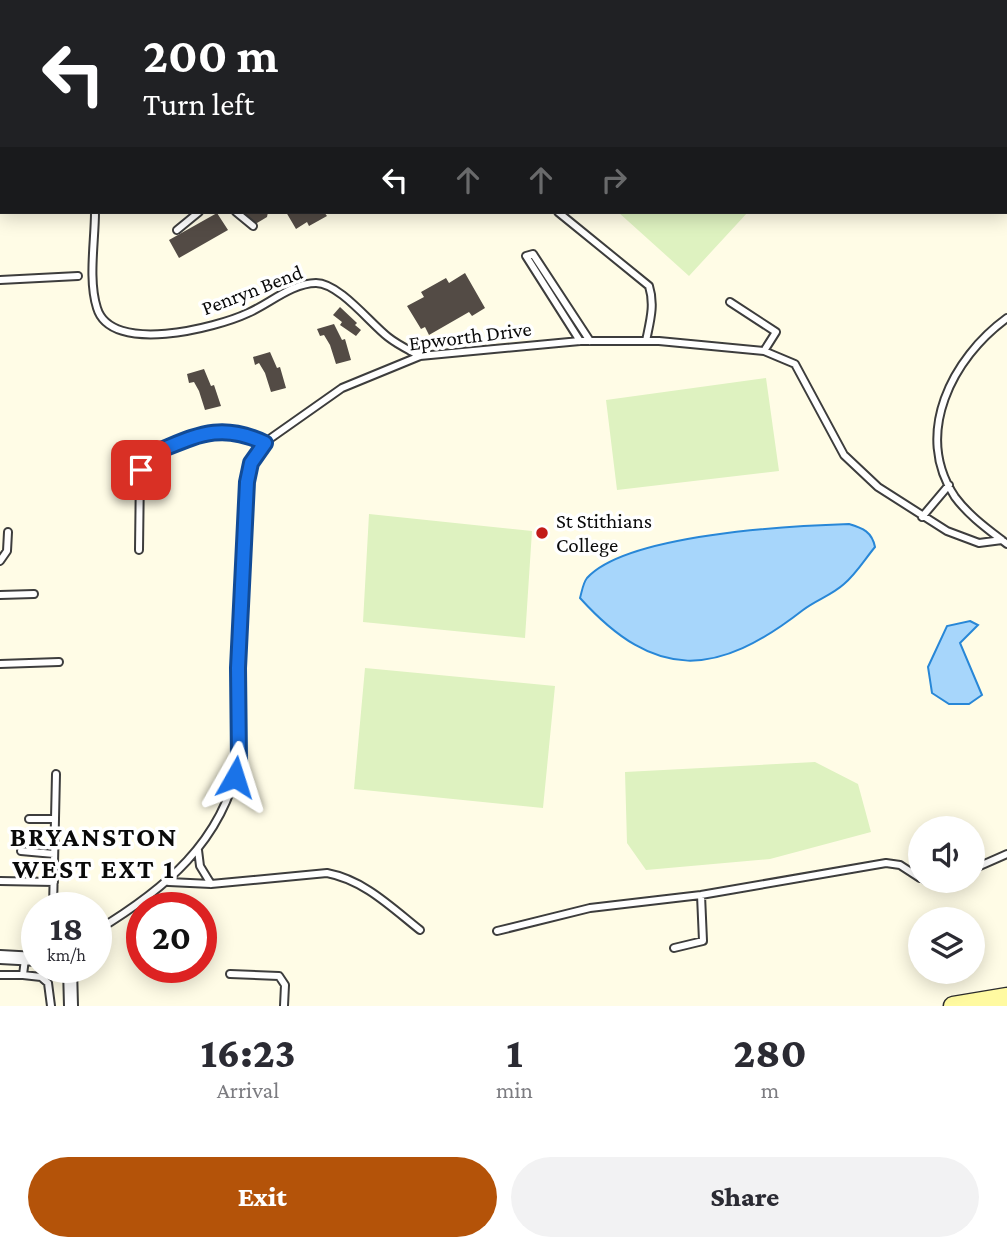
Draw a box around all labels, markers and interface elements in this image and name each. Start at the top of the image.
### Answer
icon: left [28,28,119,119]
text: 200 m [143,28,278,83]
text: Turn left [143,86,254,122]
icon: left [376,161,414,199]
icon: ahead [449,161,487,199]
icon: ahead [522,161,560,199]
icon: right [595,161,633,199]
street label: Penryn Bend [198,260,306,320]
street label: Epworth Drive [407,317,533,355]
pin [111,440,171,500]
icon: arrive [122,451,160,489]
place label: St Stithians College [556,509,652,557]
marker: St Stithians College [534,525,550,541]
position arrow [198,740,272,814]
map controls [908,816,985,984]
button: sound [908,816,985,893]
district label: BRYANSTON WEST EXT 1 [10,821,178,884]
speed limit sign: 20 [126,892,217,983]
button: layers [908,907,985,984]
text: 18 [50,909,83,948]
text: km/h [47,945,86,965]
text: 16:23 [200,1029,296,1076]
text: 1 [506,1029,523,1076]
text: 280 [733,1029,807,1076]
text: Arrival [217,1077,279,1103]
text: min [496,1077,533,1103]
text: m [761,1077,779,1103]
button: Exit [28,1157,497,1237]
button: Share [511,1157,979,1237]

